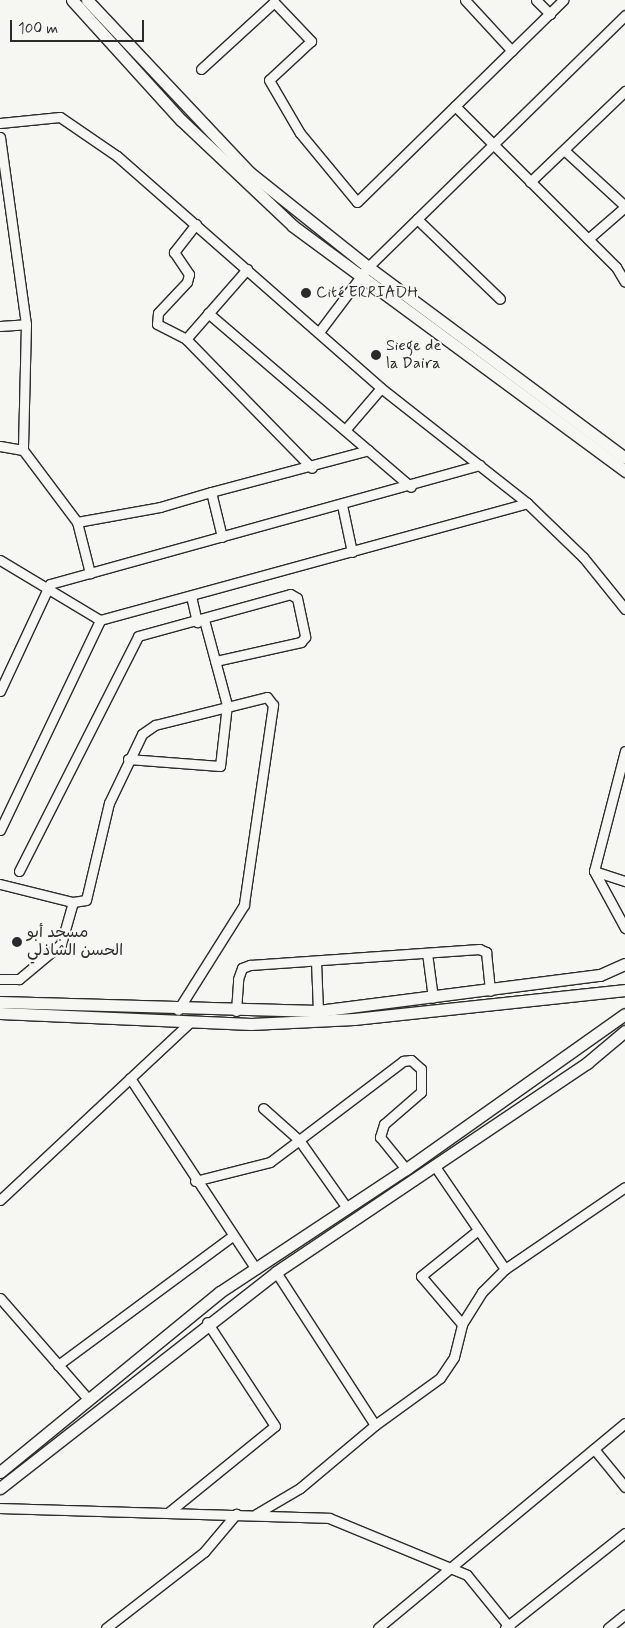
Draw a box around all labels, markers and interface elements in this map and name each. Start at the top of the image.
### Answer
scale bar [12,10,146,42]
text: 100 m [18,19,58,39]
place label: Cité ERRIADH [316,283,418,303]
marker: Cité ERRIADH [300,287,312,299]
place label: Siege de la Daira [386,336,442,374]
marker: Siege de la Daira [370,349,382,361]
place label: مسجد أبو الحسن الشاذلي [27,923,123,961]
marker: مسجد أبو الحسن الشاذلي [11,936,23,948]

